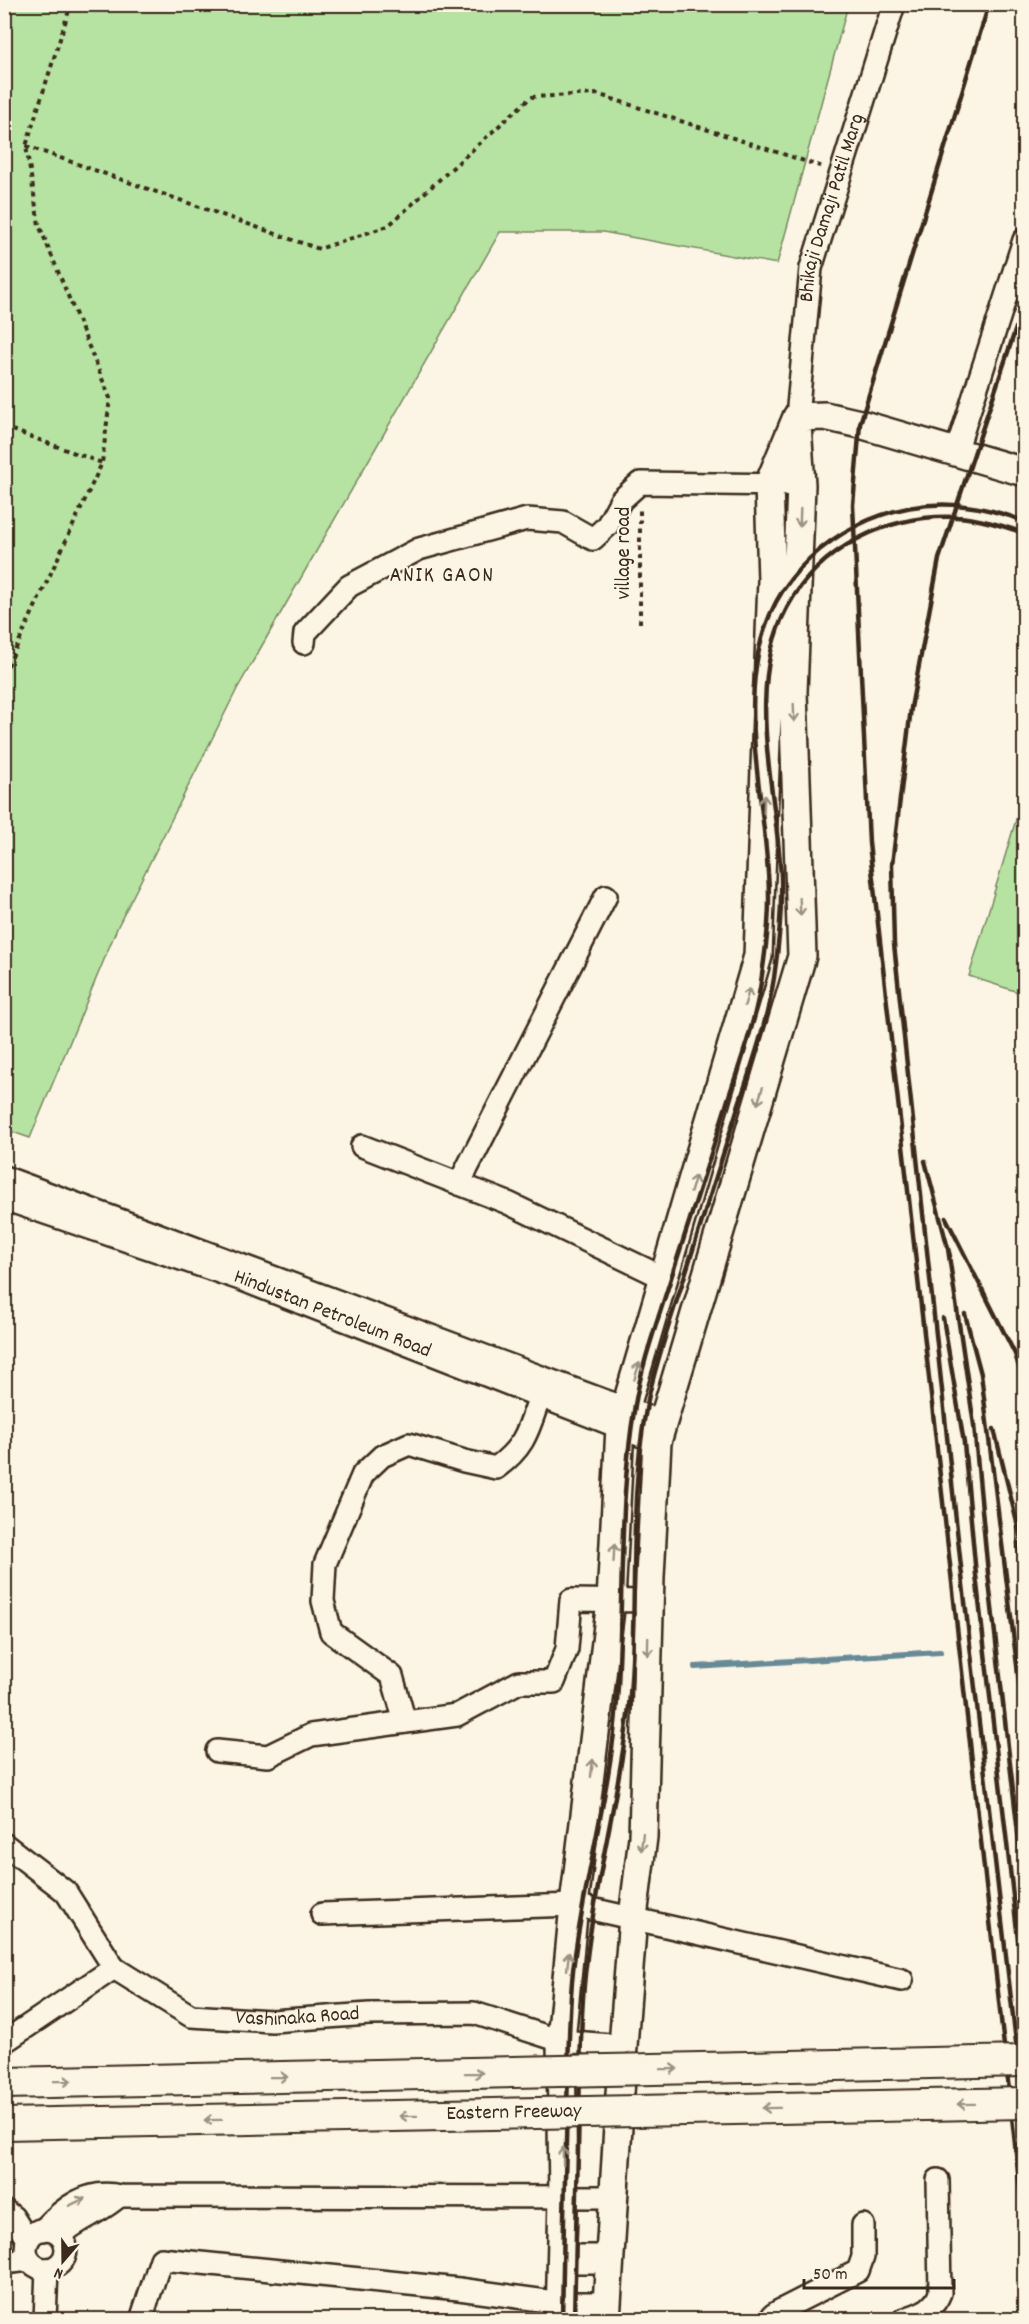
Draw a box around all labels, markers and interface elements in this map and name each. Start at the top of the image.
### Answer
street label: Bhikaji Damaji Patil Marg [793,110,874,304]
street label: village road [610,507,640,599]
one-way arrow [794,507,806,527]
district label: ANIK GAON [389,561,495,592]
one-way arrow [788,702,800,722]
one-way arrow [758,794,770,814]
one-way arrow [795,897,806,917]
one-way arrow [742,988,753,1007]
one-way arrow [754,1086,765,1105]
one-way arrow [688,1175,699,1194]
street label: Hindustan Petroleum Road [229,1263,435,1367]
one-way arrow [632,1362,643,1381]
one-way arrow [608,1544,619,1564]
one-way arrow [642,1636,654,1656]
one-way arrow [586,1758,597,1778]
one-way arrow [636,1831,647,1851]
one-way arrow [563,1952,574,1972]
street label: Vashinaka Road [234,2000,361,2036]
one-way arrow [658,2063,678,2075]
one-way arrow [463,2067,483,2079]
one-way arrow [268,2071,288,2083]
one-way arrow [52,2076,72,2087]
street label: Eastern Freeway [446,2097,582,2130]
one-way arrow [957,2099,977,2110]
one-way arrow [762,2103,782,2114]
one-way arrow [399,2110,419,2122]
one-way arrow [204,2114,224,2126]
one-way arrow [557,2147,568,2167]
one-way arrow [68,2196,86,2207]
north arrow [33,2231,93,2291]
scale bar [804,2252,954,2290]
text: N [51,2261,66,2285]
text: 50 m [813,2263,848,2288]

